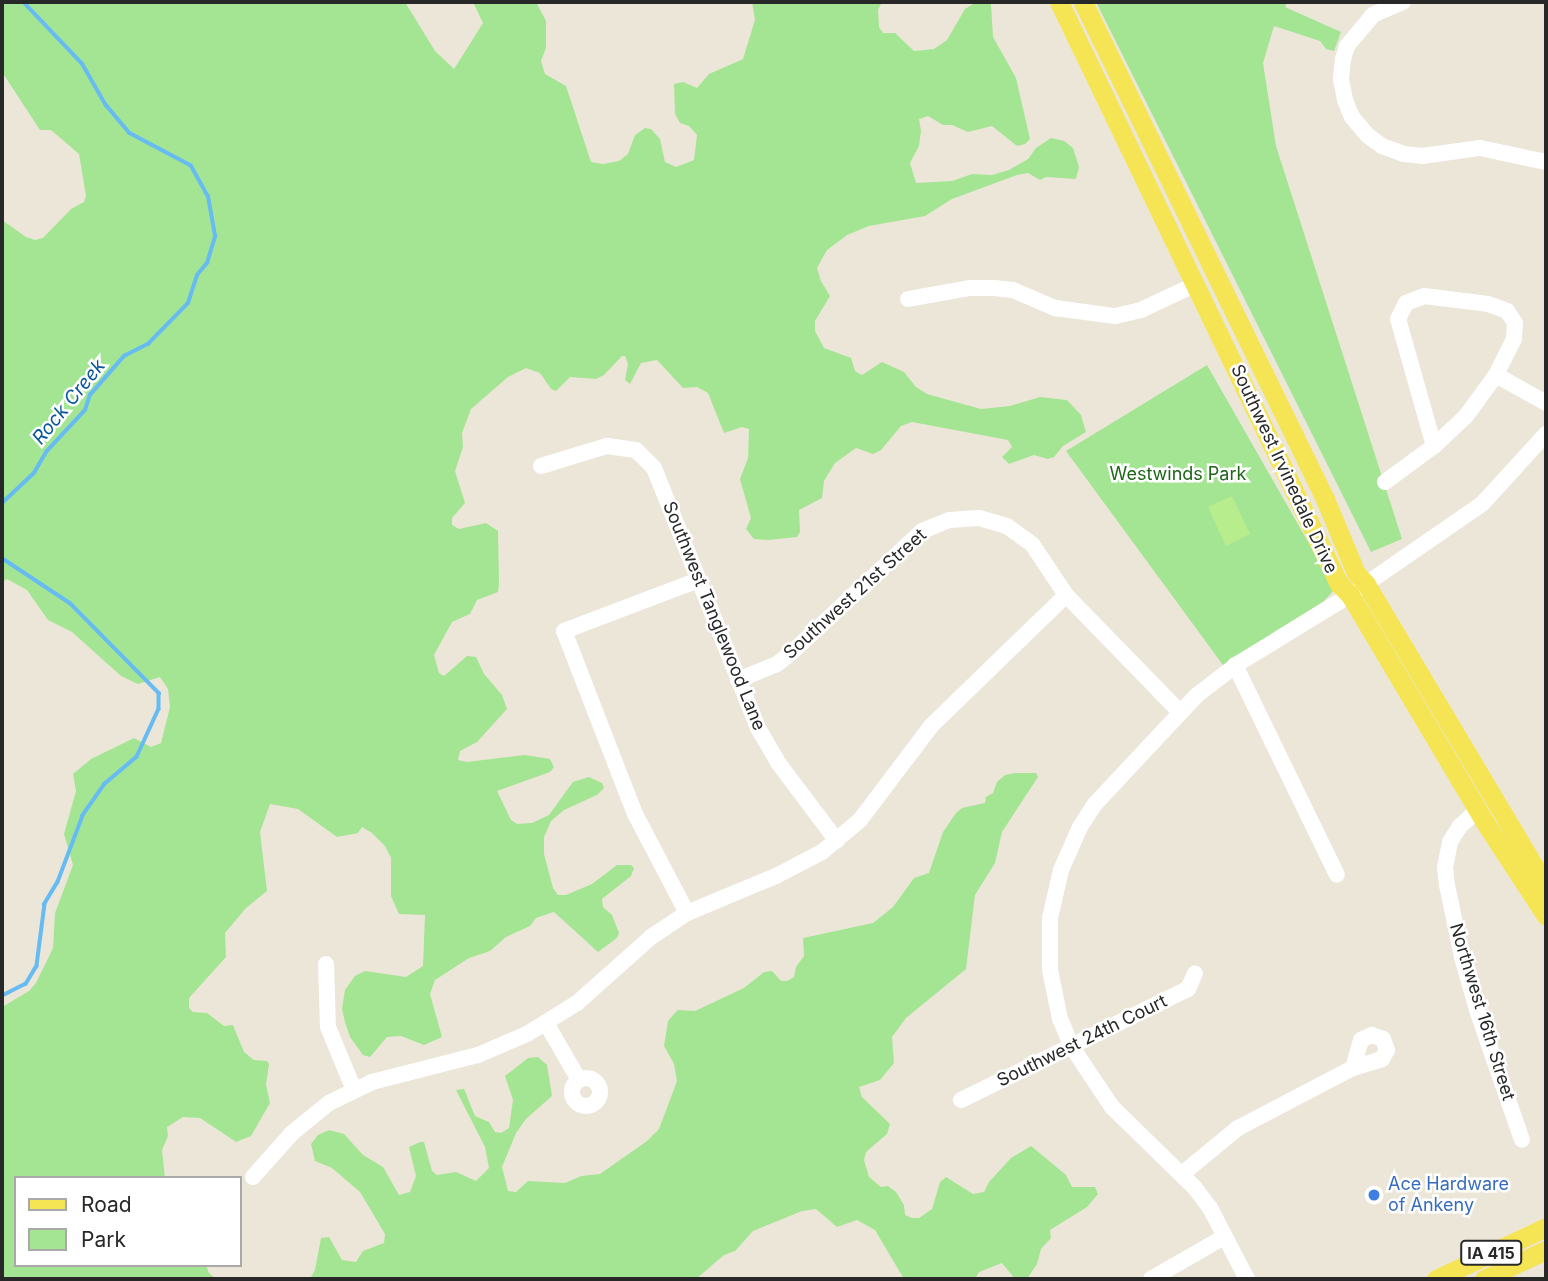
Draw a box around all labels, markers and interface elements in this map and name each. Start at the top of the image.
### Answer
water label: Rock Creek [28,355,110,449]
street label: Southwest Irvinedale Drive [1226,361,1342,577]
park label: Westwinds Park [1110,463,1246,485]
street label: Southwest Tanglewood Lane [658,498,770,734]
street label: Southwest 21st Street [779,524,931,664]
street label: Northwest 16th Street [1445,921,1519,1103]
street label: Southwest 24th Court [994,990,1170,1092]
place label: Ace Hardware of Ankeny [1388,1174,1509,1216]
legend [14,1176,242,1267]
marker: Ace Hardware of Ankeny [1366,1187,1382,1203]
text: Road [81,1192,132,1217]
text: Park [81,1227,126,1252]
road number: IA 415 [1460,1240,1522,1266]

